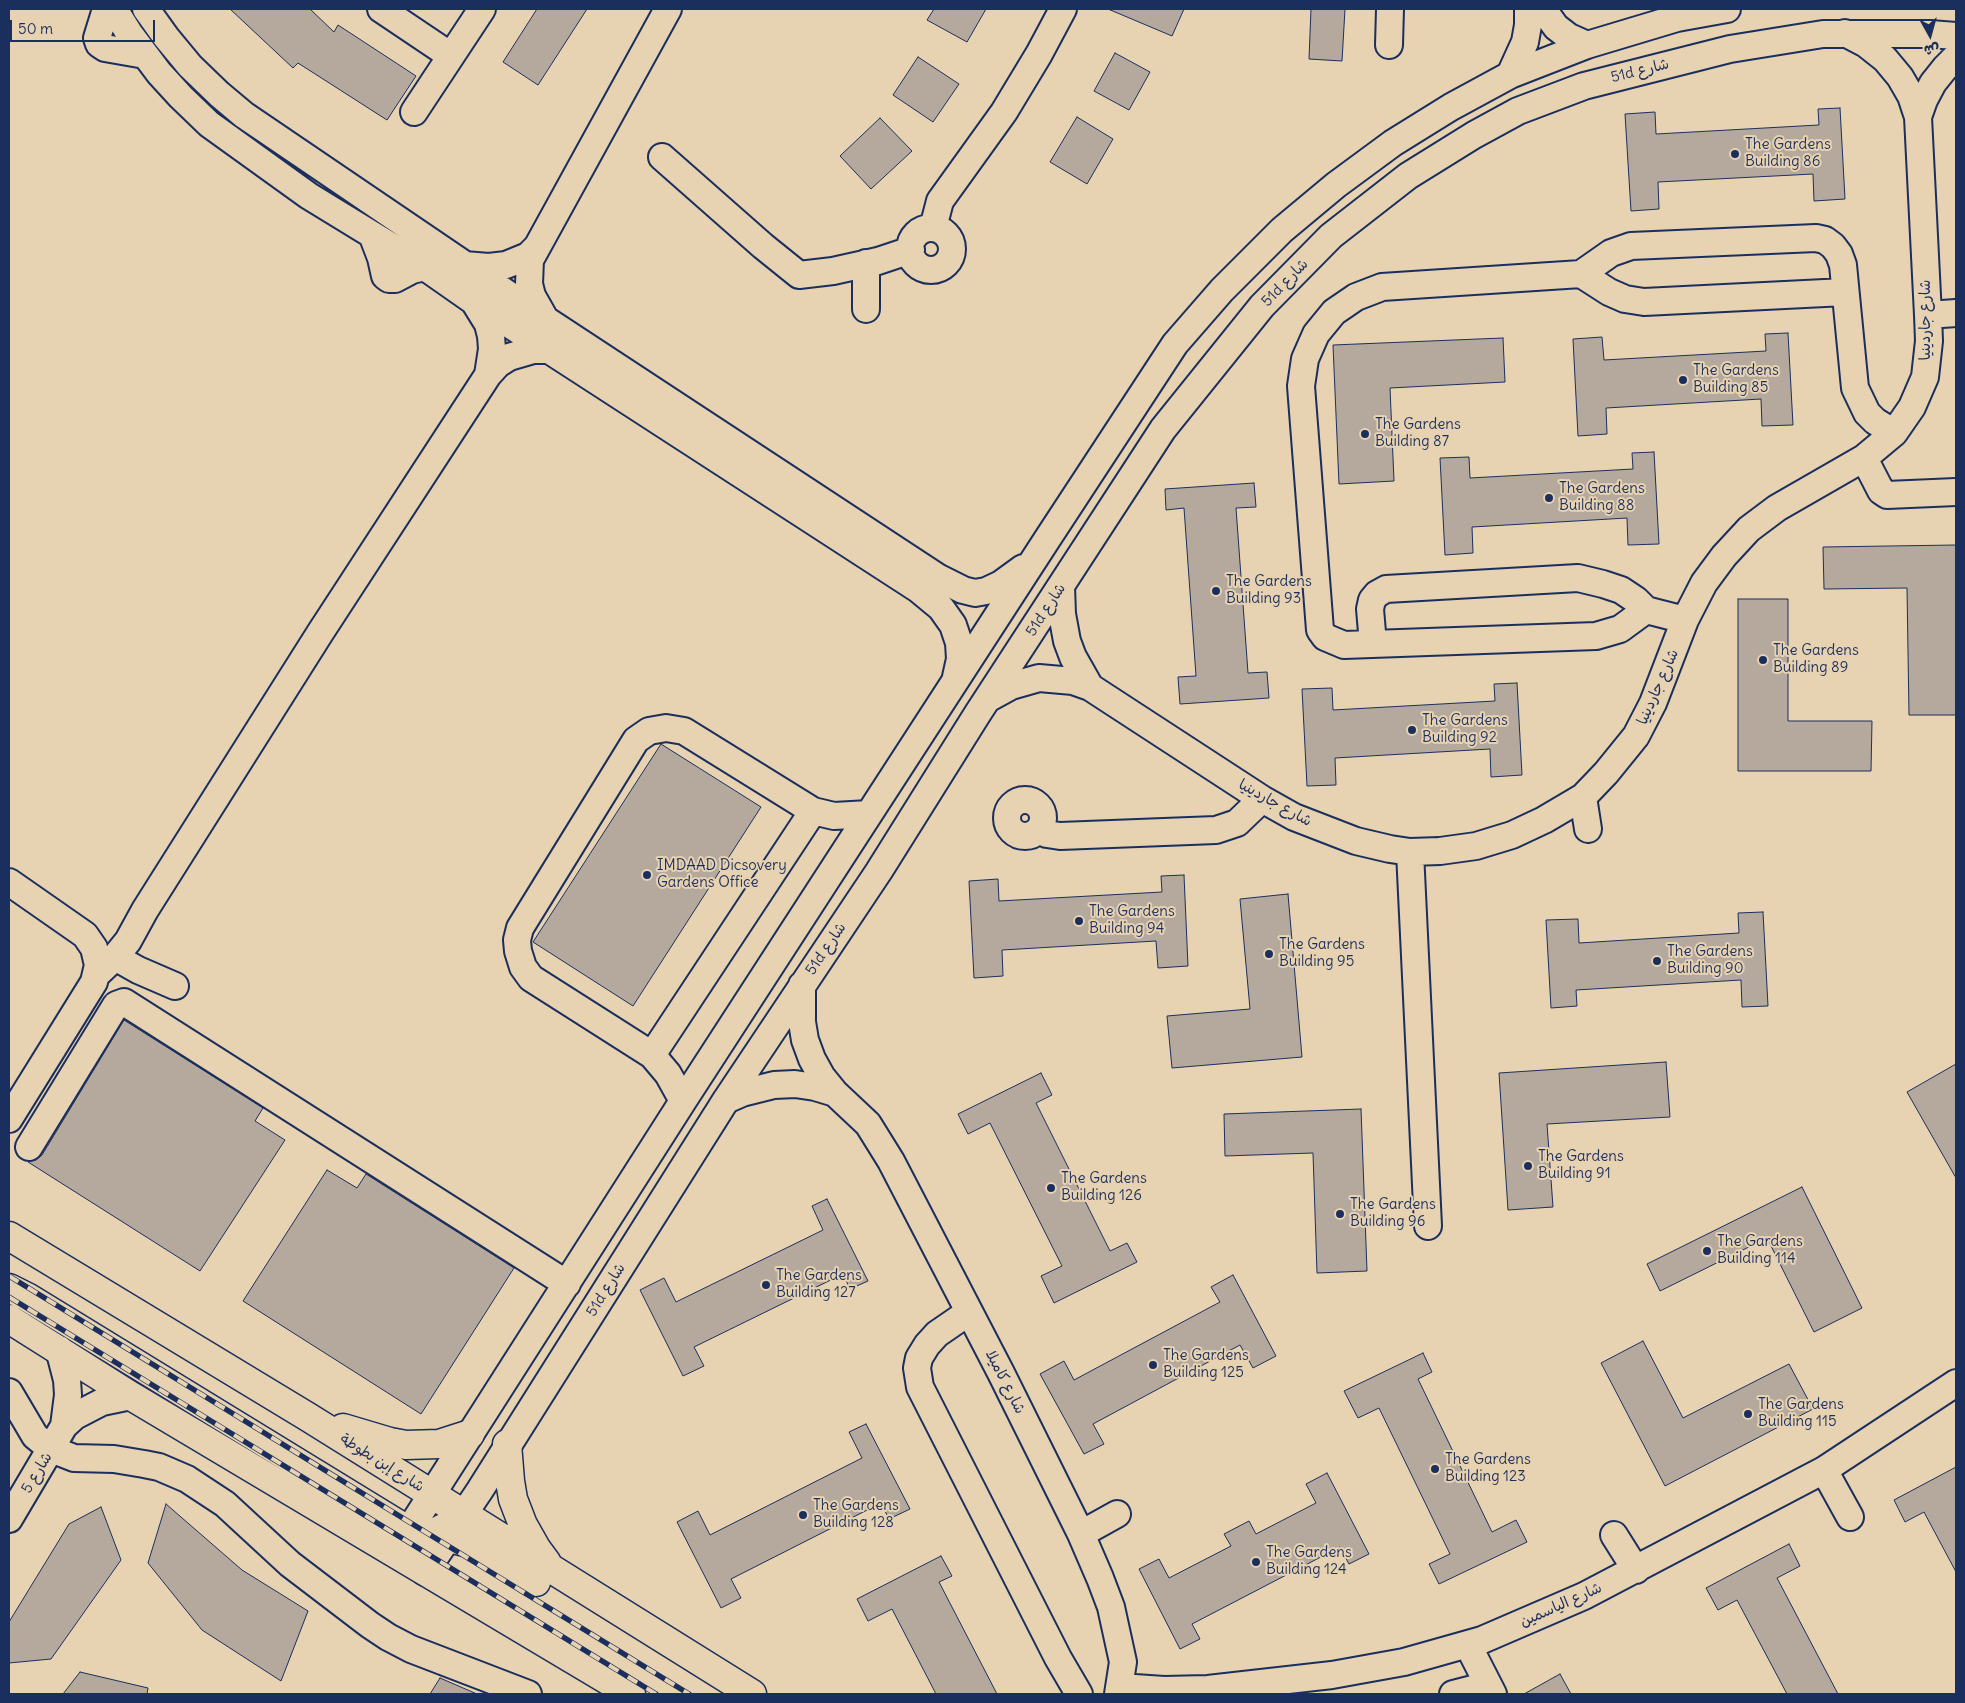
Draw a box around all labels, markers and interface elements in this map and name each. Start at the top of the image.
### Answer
scale bar [12,10,158,42]
north arrow [1905,10,1955,60]
text: 50 m [18,19,53,38]
text: ش [1923,40,1941,60]
street label: 51d شارع [1609,55,1671,87]
place label: The Gardens Building 86 [1745,136,1831,171]
marker: The Gardens Building 86 [1729,148,1741,160]
street label: 51d شارع [1258,255,1312,311]
street label: شارع جاردينيا [1917,280,1935,360]
place label: The Gardens Building 85 [1693,362,1779,397]
marker: The Gardens Building 85 [1677,374,1689,386]
place label: The Gardens Building 87 [1375,416,1461,451]
marker: The Gardens Building 87 [1359,428,1371,440]
place label: The Gardens Building 88 [1559,480,1645,515]
marker: The Gardens Building 88 [1543,492,1555,504]
place label: The Gardens Building 93 [1226,573,1312,608]
street label: 51d شارع [1022,580,1070,640]
marker: The Gardens Building 93 [1210,585,1222,597]
place label: The Gardens Building 89 [1773,642,1859,677]
street label: شارع جاردينيا [1633,646,1683,728]
marker: The Gardens Building 89 [1757,654,1769,666]
place label: The Gardens Building 92 [1422,712,1508,747]
marker: The Gardens Building 92 [1406,724,1418,736]
street label: شارع جاردينيا [1235,776,1315,830]
place label: IMDAAD Dicsovery Gardens Office [657,857,787,892]
marker: IMDAAD Dicsovery Gardens Office [641,869,653,881]
place label: The Gardens Building 94 [1089,903,1175,938]
marker: The Gardens Building 94 [1073,915,1085,927]
street label: 51d شارع [802,919,850,979]
place label: The Gardens Building 95 [1279,936,1365,971]
place label: The Gardens Building 90 [1667,943,1753,978]
marker: The Gardens Building 95 [1263,948,1275,960]
marker: The Gardens Building 90 [1651,955,1663,967]
place label: The Gardens Building 91 [1538,1148,1624,1183]
marker: The Gardens Building 91 [1522,1160,1534,1172]
place label: The Gardens Building 126 [1061,1170,1147,1205]
marker: The Gardens Building 126 [1045,1182,1057,1194]
place label: The Gardens Building 96 [1350,1196,1436,1231]
marker: The Gardens Building 96 [1334,1208,1346,1220]
place label: The Gardens Building 114 [1717,1233,1803,1268]
marker: The Gardens Building 114 [1701,1245,1713,1257]
street label: 51d شارع [583,1260,629,1320]
place label: The Gardens Building 127 [776,1267,862,1302]
marker: The Gardens Building 127 [760,1279,772,1291]
street label: شارع كاميلا [981,1347,1029,1417]
place label: The Gardens Building 125 [1163,1347,1249,1382]
marker: The Gardens Building 125 [1147,1359,1159,1371]
place label: The Gardens Building 115 [1758,1396,1844,1431]
marker: The Gardens Building 115 [1742,1408,1754,1420]
street label: شارع إبن بطوطة [337,1430,427,1496]
street label: شارع 5 [18,1449,56,1497]
place label: The Gardens Building 123 [1445,1451,1531,1486]
marker: The Gardens Building 123 [1429,1463,1441,1475]
place label: The Gardens Building 128 [813,1497,899,1532]
marker: The Gardens Building 128 [797,1509,809,1521]
place label: The Gardens Building 124 [1266,1544,1352,1579]
marker: The Gardens Building 124 [1250,1556,1262,1568]
street label: شارع الياسمين [1517,1579,1605,1631]

